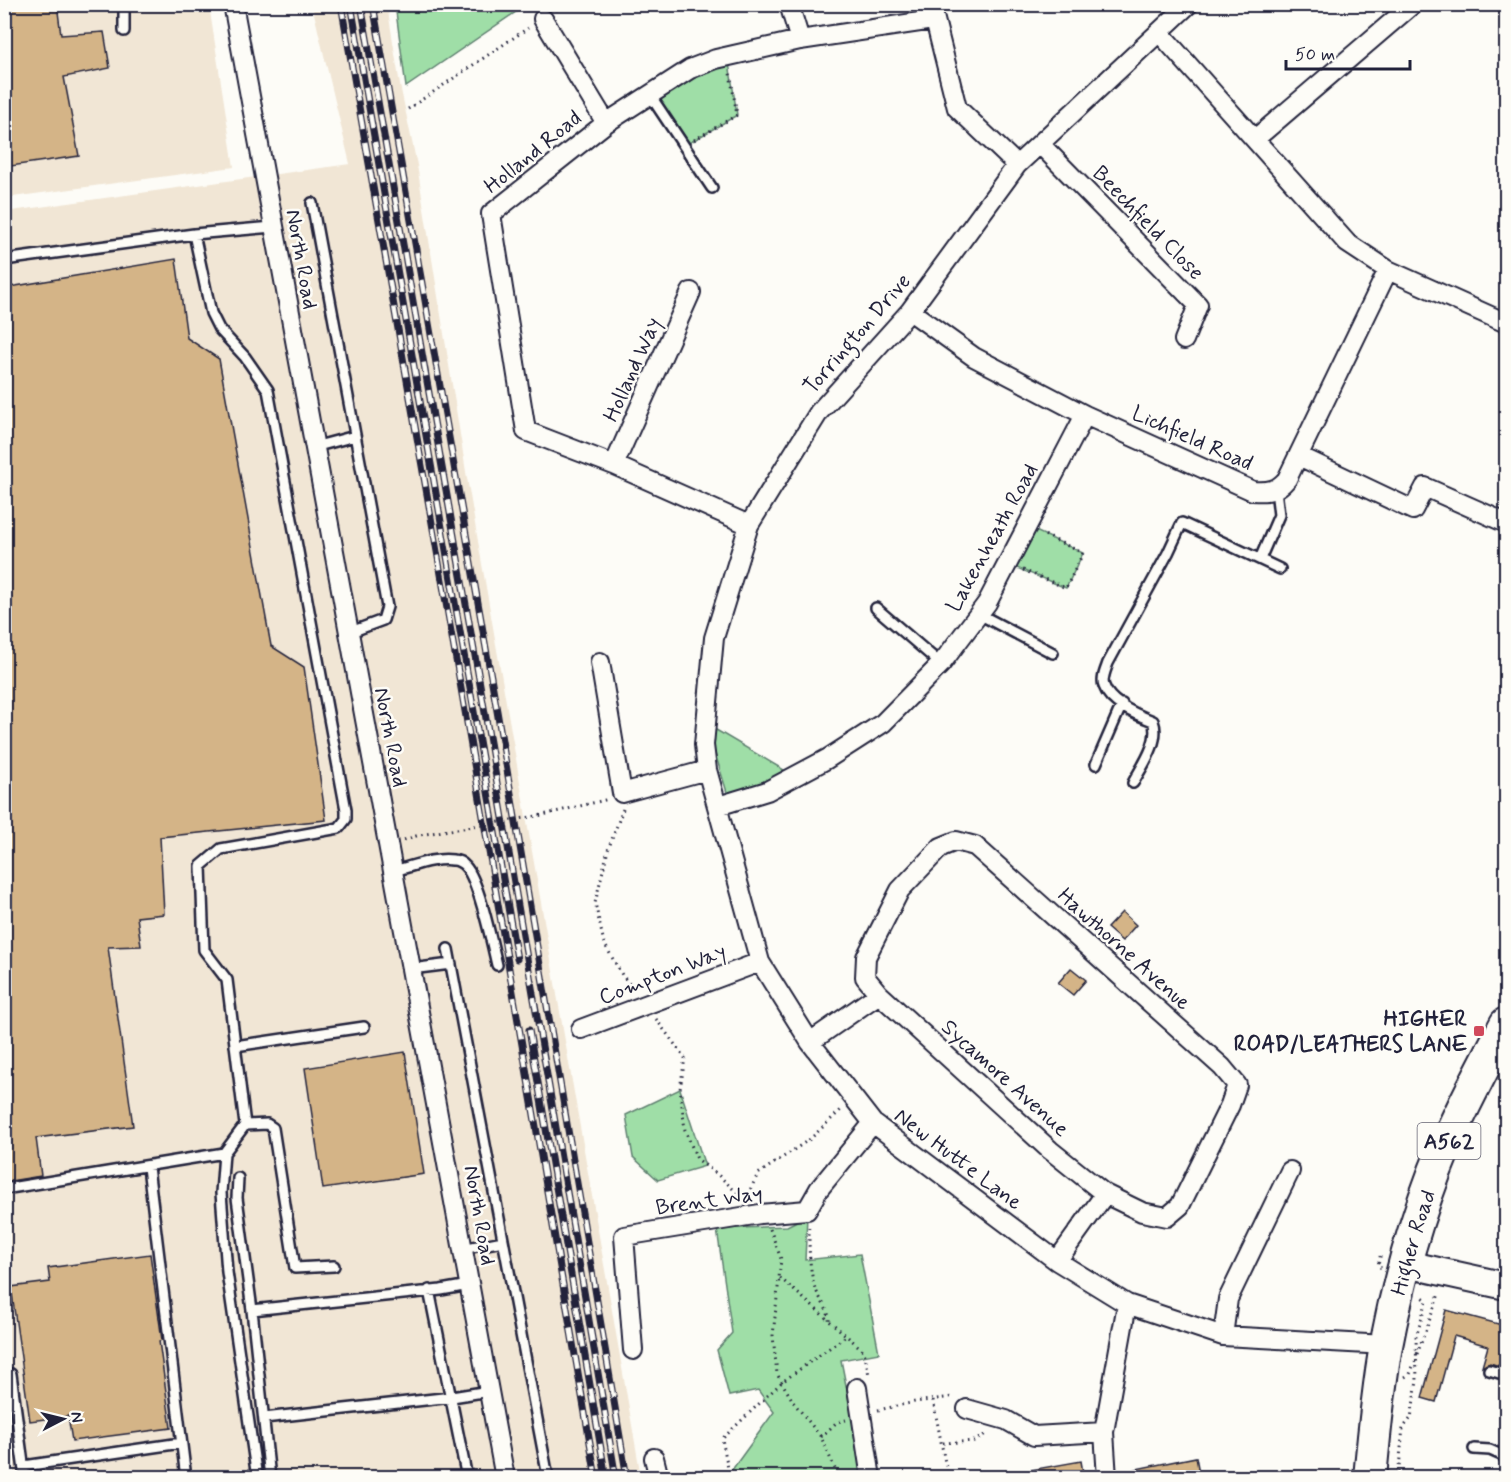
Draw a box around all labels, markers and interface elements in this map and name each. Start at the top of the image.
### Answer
scale bar [1286,33,1410,71]
text: 50 m [1295,43,1335,67]
street label: Holland Road [479,105,588,200]
street label: Beechfield Close [1086,160,1209,287]
street label: North Road [278,207,324,312]
street label: Torrington Drive [797,268,920,402]
street label: Holland Way [597,313,668,426]
street label: Lichfield Road [1127,400,1257,478]
street label: Lakenheath Road [940,459,1045,617]
street label: North Road [367,685,413,790]
street label: Hawthorne Avenue [1051,882,1196,1017]
street label: Compton Way [595,938,730,1012]
place label: HIGHER ROAD/LEATHERS LANE [1234,1006,1467,1059]
street label: Sycamore Avenue [935,1014,1075,1143]
marker: HIGHER ROAD/LEATHERS LANE [1472,1024,1486,1038]
street label: New Hutte Lane [888,1102,1027,1217]
road number: A562 [1418,1123,1480,1159]
street label: North Road [456,1163,502,1268]
street label: Brent Way [654,1180,765,1222]
street label: Higher Road [1385,1186,1443,1298]
north arrow [33,1389,93,1449]
text: N [65,1411,87,1424]

